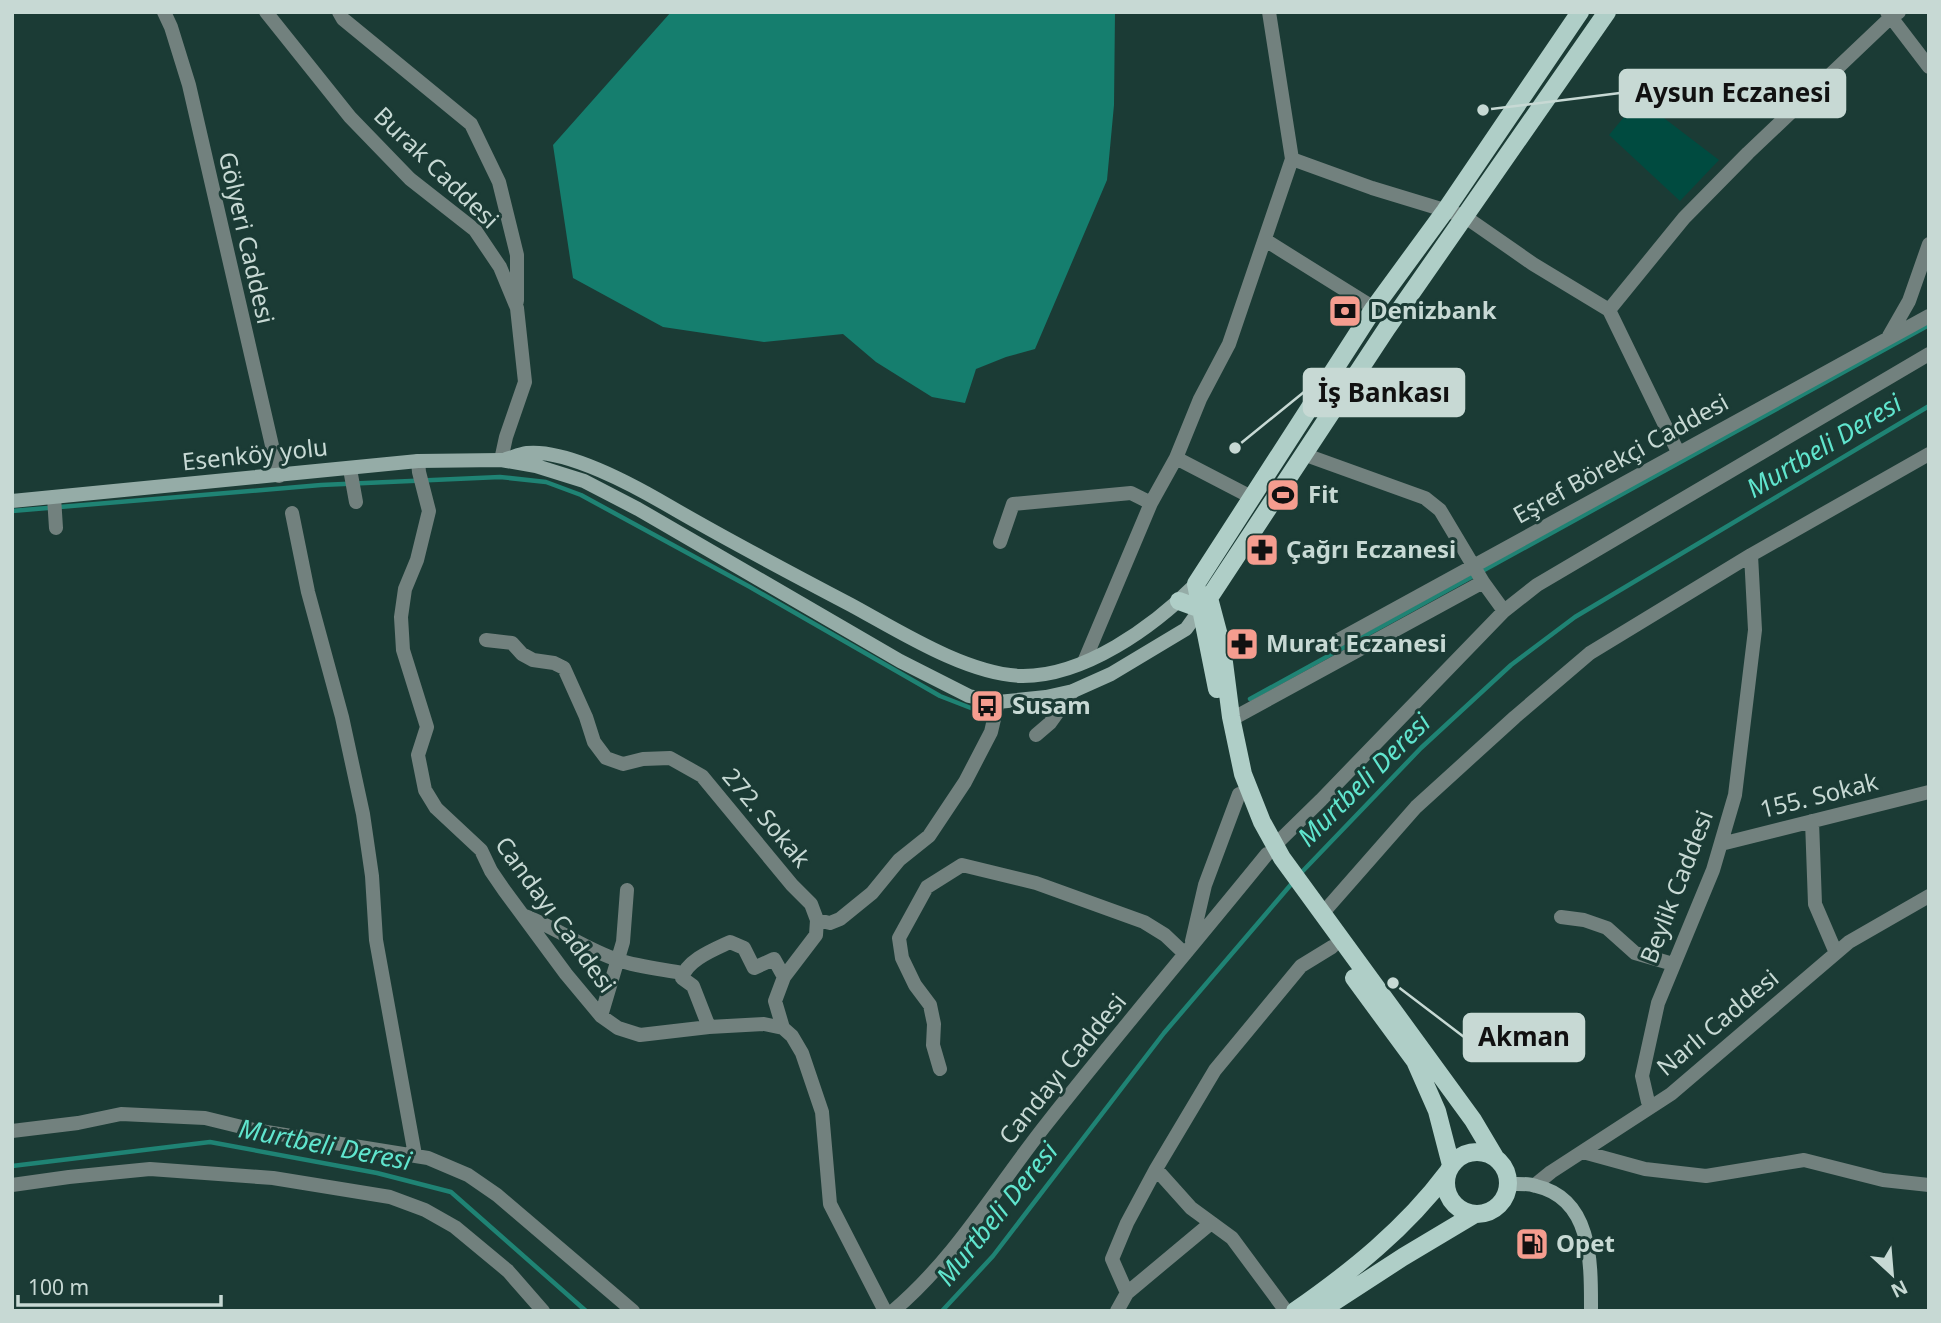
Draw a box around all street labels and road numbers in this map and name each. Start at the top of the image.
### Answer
street label: Burak Caddesi [367,99,507,235]
street label: Gölyeri Caddesi [212,148,283,327]
street label: Eşref Börekçi Caddesi [1507,385,1734,531]
street label: Esenköy yolu [180,429,329,478]
street label: 272. Sokak [716,760,819,874]
street label: 155. Sokak [1756,764,1881,825]
street label: Beylik Caddesi [1631,805,1720,968]
street label: Candayı Caddesi [488,829,624,999]
street label: Narlı Caddesi [1649,961,1785,1083]
street label: Candayı Caddesi [991,985,1133,1151]

